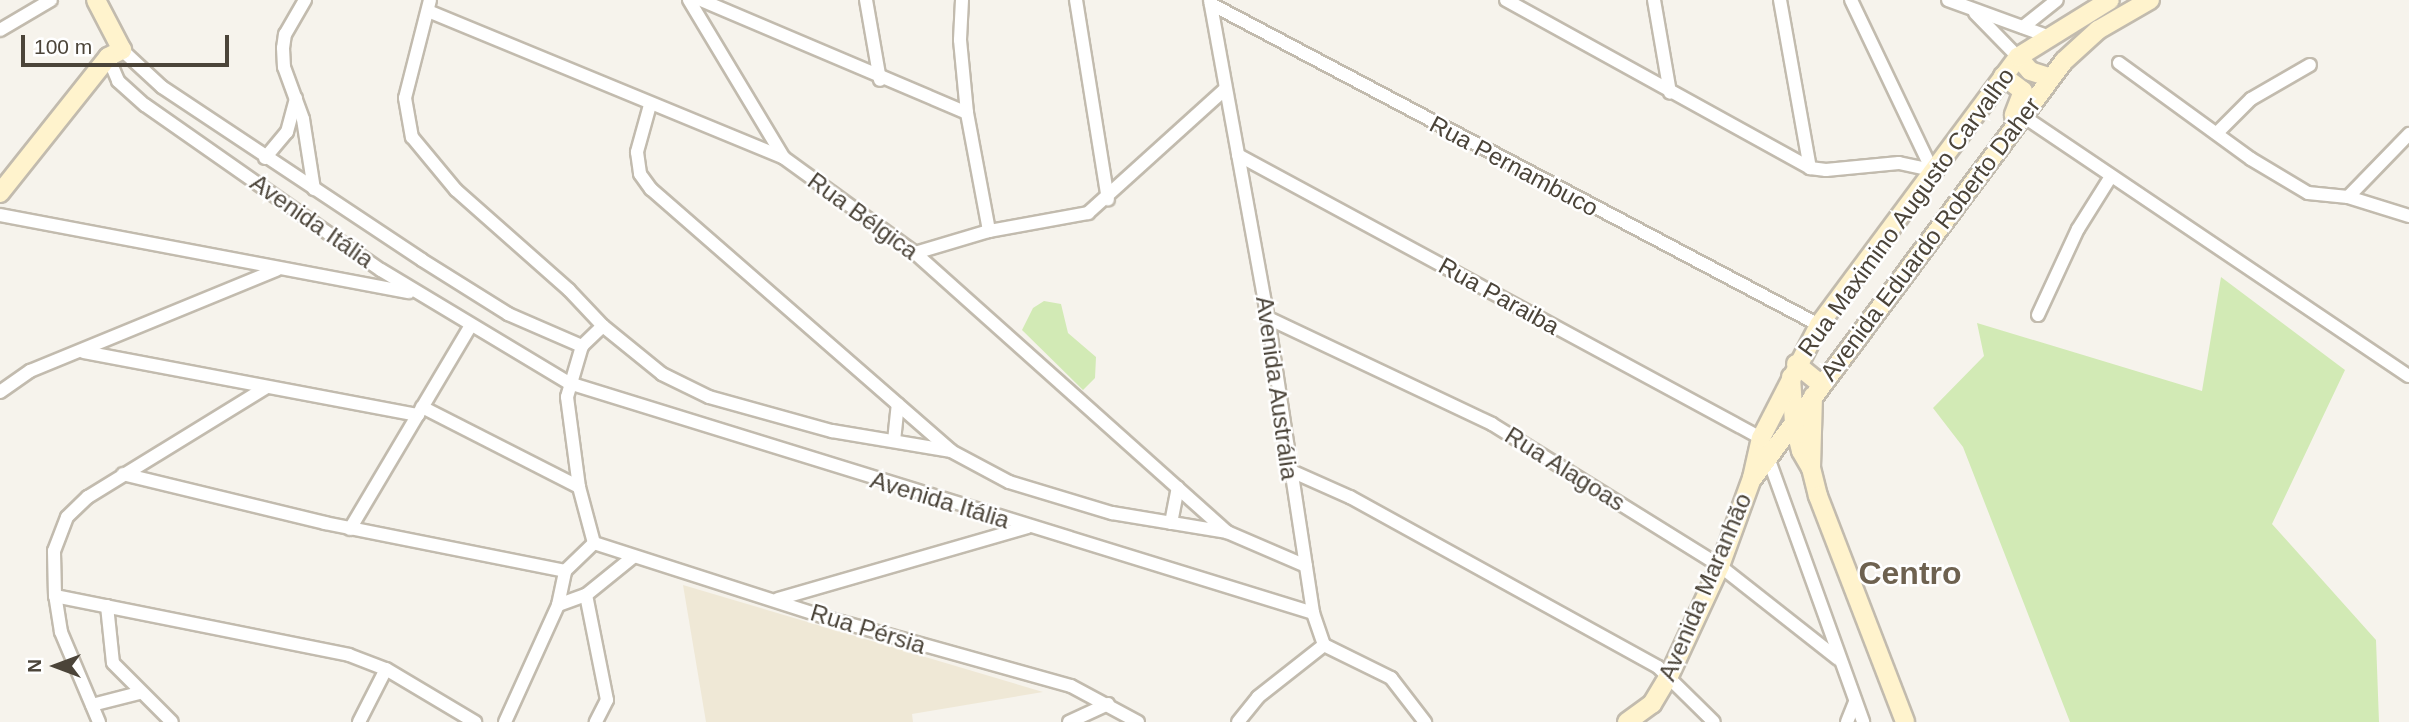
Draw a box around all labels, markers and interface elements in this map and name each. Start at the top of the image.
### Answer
scale bar [24,21,233,65]
text: 100 m [34,35,92,58]
street label: Rua Maximino Augusto Carvalho [1791,62,2021,362]
street label: Avenida Eduardo Roberto Daher [1814,91,2046,387]
street label: Rua Pernambuco [1425,109,1603,223]
street label: Rua Bélgica [802,166,924,266]
street label: Avenida Itália [245,168,379,274]
street label: Rua Paraiba [1434,251,1564,341]
street label: Avenida Austrália [1250,294,1304,482]
street label: Rua Alagoas [1499,420,1631,518]
street label: Avenida Itália [867,465,1013,535]
street label: Avenida Maranhão [1652,489,1758,685]
district label: Centro [1858,554,1962,592]
street label: Rua Pérsia [807,598,929,660]
north arrow [21,631,91,701]
text: N [24,659,45,673]

